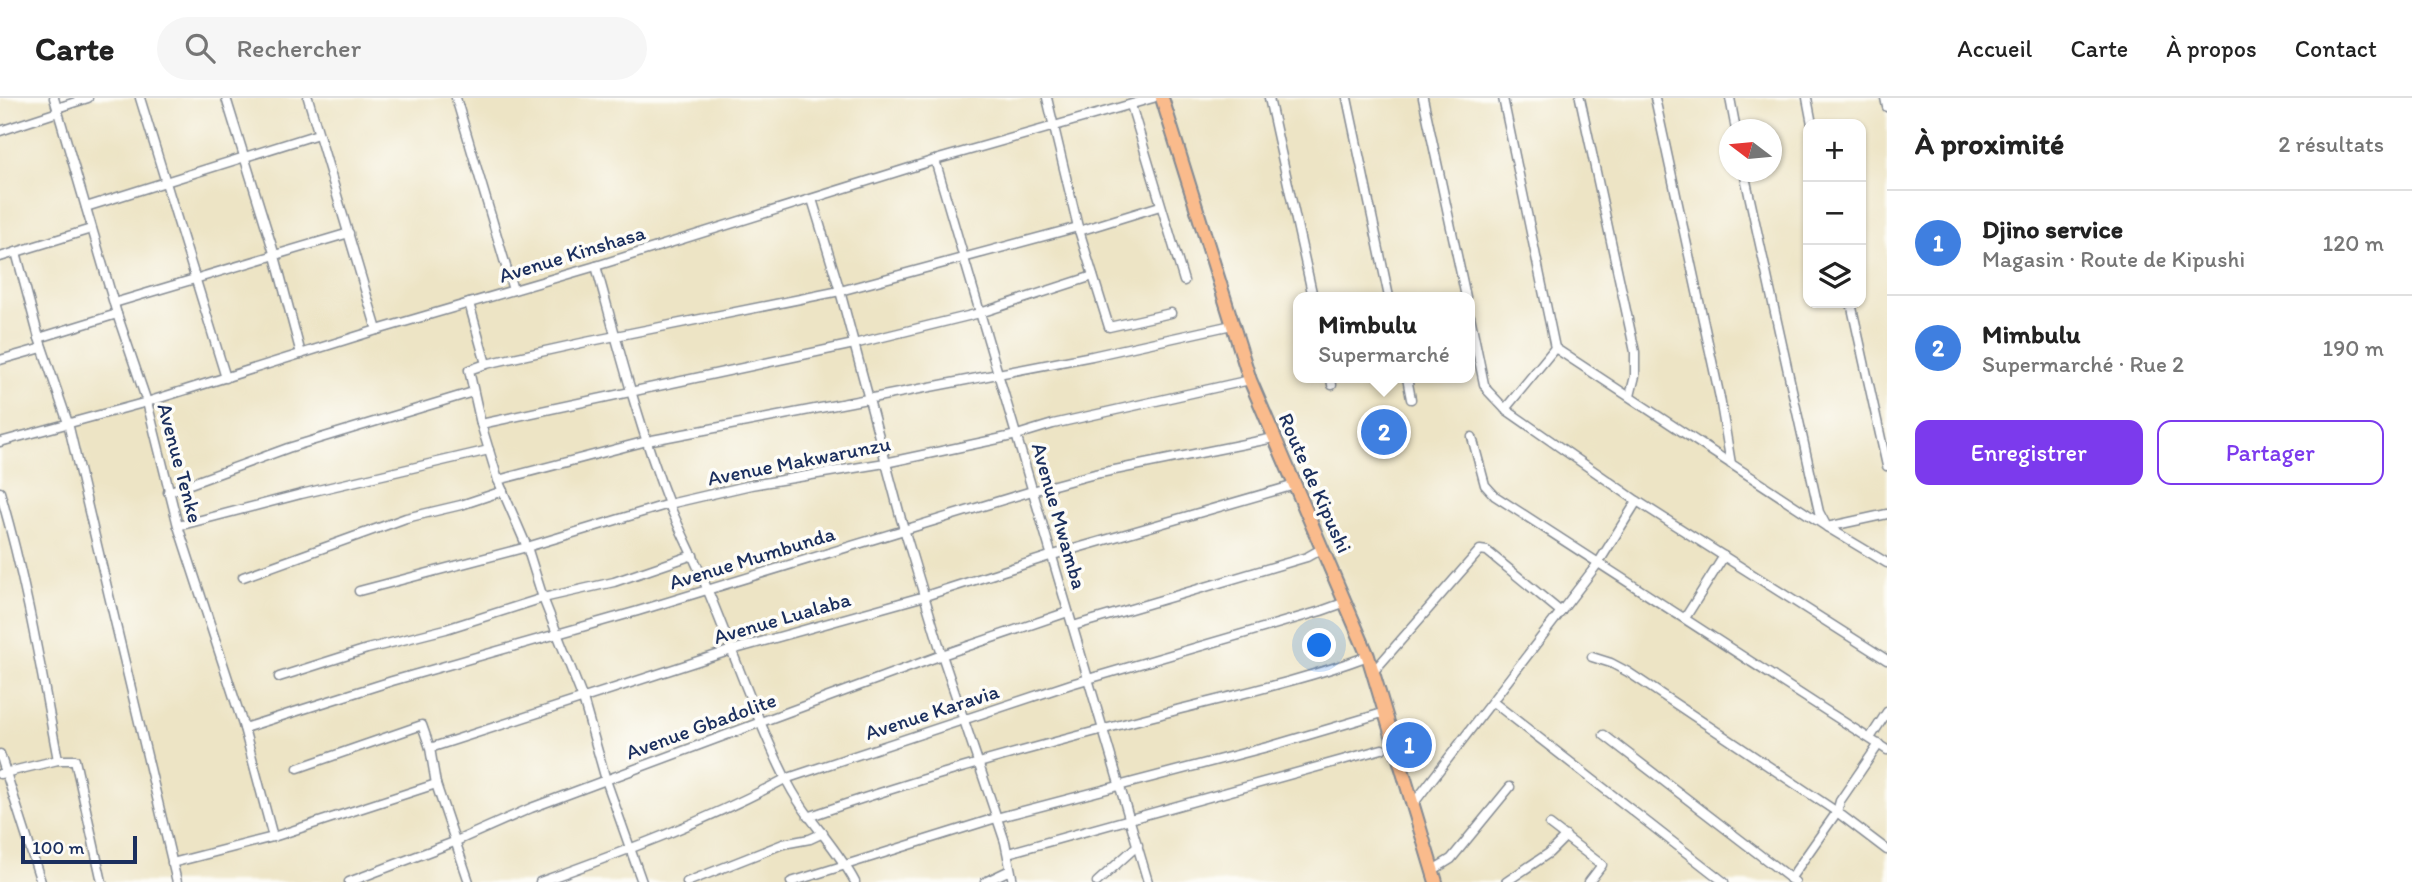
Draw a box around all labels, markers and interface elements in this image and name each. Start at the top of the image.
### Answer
search box [157,17,647,80]
text: Carte [35,29,115,68]
icon: search [181,29,219,67]
text: Rechercher [237,32,361,64]
text: Accueil [1957,34,2032,63]
text: Carte [2070,34,2128,63]
text: À propos [2166,34,2257,63]
text: Contact [2295,34,2377,63]
north arrow [1719,119,1782,182]
map controls [1803,119,1866,308]
button: + [1803,119,1866,182]
text: À proximité [1915,125,2064,162]
text: 2 résultats [2278,130,2384,158]
button: − [1803,182,1866,245]
text: Djino service [1982,213,2123,245]
street label: Avenue Kinshasa [496,219,648,288]
text: 1 [1933,229,1943,257]
text: 120 m [2323,229,2384,257]
button: layers [1803,245,1866,308]
text: Magasin · Route de Kipushi [1982,245,2245,273]
popup [1293,292,1475,383]
text: Mimbulu [1318,308,1417,340]
text: Mimbulu [1982,318,2081,350]
text: 2 [1932,334,1944,362]
text: 190 m [2323,334,2384,362]
text: Supermarché [1318,340,1450,368]
text: Supermarché · Rue 2 [1982,350,2184,378]
street label: Avenue Tenke [153,400,208,525]
pin: 2 [1361,406,1407,458]
street label: Route de Kipushi [1273,409,1357,557]
button: Enregistrer [1915,420,2143,485]
button: Partager [2157,420,2384,485]
street label: Avenue Makwarunzu [705,430,893,491]
street label: Avenue Mwamba [1027,440,1092,592]
street label: Avenue Mumbunda [666,520,838,595]
street label: Avenue Lualaba [710,586,853,649]
your location [1302,628,1336,662]
street label: Avenue Karavia [862,678,1002,745]
street label: Avenue Gbadolite [622,687,779,764]
pin: 1 [1386,719,1432,771]
scale bar [21,833,136,865]
text: 100 m [32,836,84,859]

